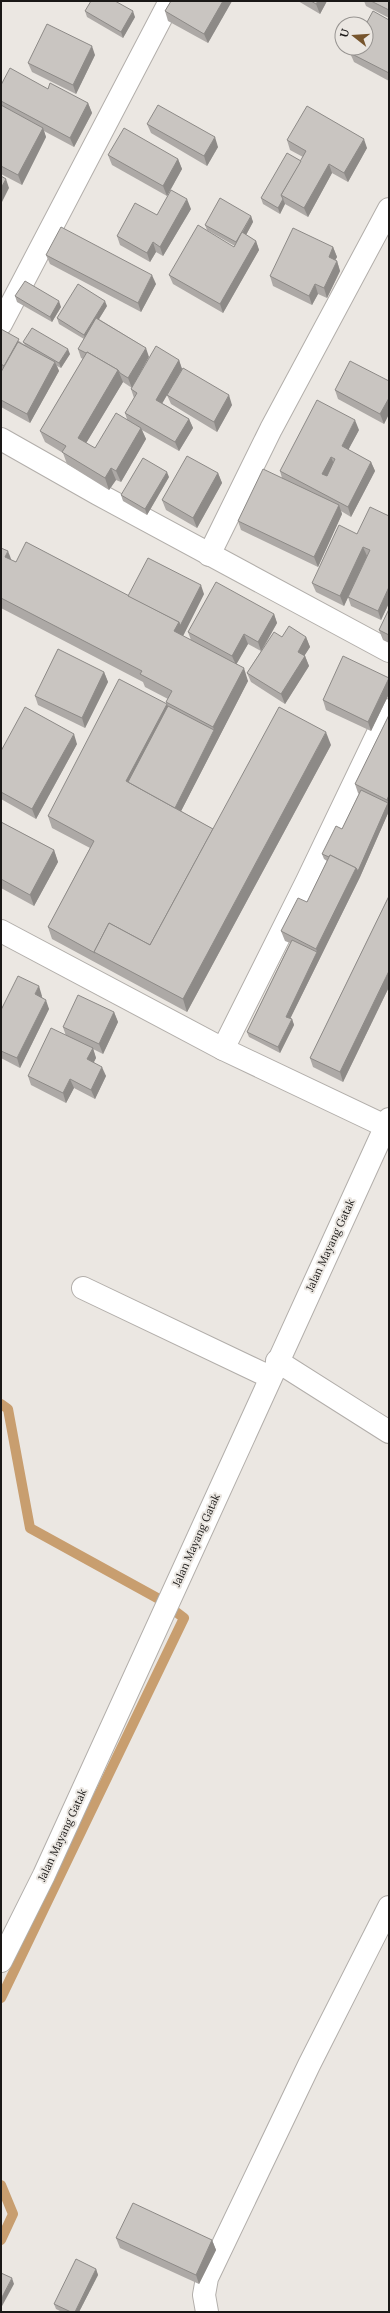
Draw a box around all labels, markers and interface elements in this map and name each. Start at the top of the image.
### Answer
north arrow [334,16,374,56]
text: U [337,26,353,39]
street label: Jalan Mayang Gatak [302,1196,358,1294]
street label: Jalan Mayang Gatak [169,1491,223,1590]
street label: Jalan Mayang Gatak [34,1786,90,1884]

